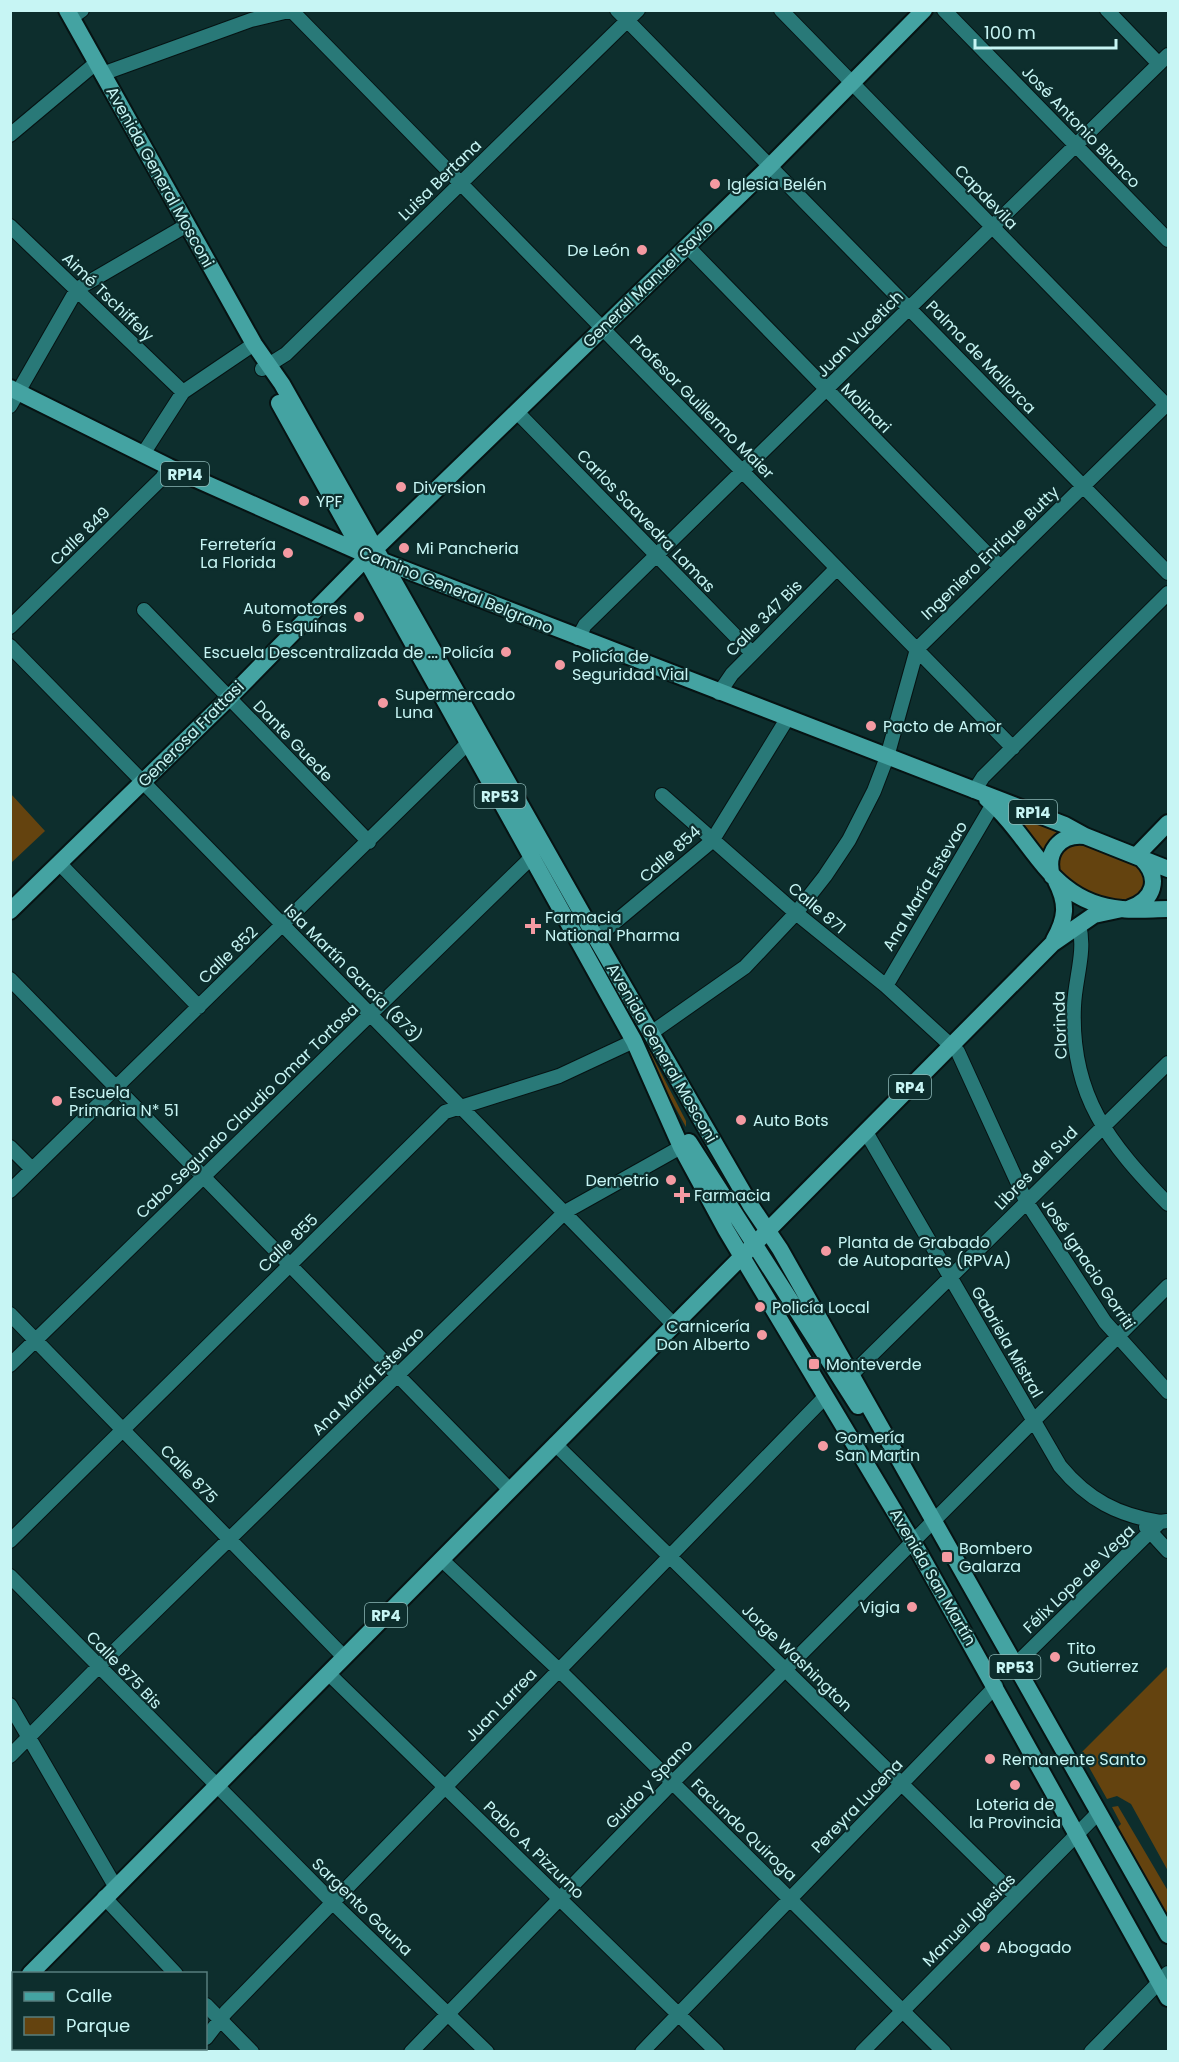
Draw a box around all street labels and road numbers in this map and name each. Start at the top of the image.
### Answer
street label: José Antonio Blanco [1017,61,1145,193]
street label: Avenida General Mosconi [101,82,219,272]
street label: Luisa Bertana [393,134,487,226]
street label: Capdevila [949,159,1023,235]
street label: General Manuel Savio [577,215,719,353]
street label: Aimé Tschiffely [57,247,159,347]
street label: Juan Vucetich [811,285,909,383]
street label: Palma de Mallorca [921,295,1041,419]
street label: Profesor Guillermo Maier [625,330,779,484]
street label: Molinari [836,378,896,438]
street label: Carlos Saavedra Lamas [571,444,721,598]
road number: RP14 [161,462,209,486]
street label: Ingeniero Enrique Butty [916,481,1064,625]
street label: Calle 849 [45,502,115,570]
street label: Camino General Belgrano [355,540,557,640]
street label: Calle 347 Bis [721,575,807,661]
street label: Generosa Frattasi [133,676,249,792]
street label: Dante Guede [248,695,338,787]
road number: RP53 [474,784,526,808]
road number: RP14 [1009,800,1057,824]
street label: Ana María Estevao [877,817,973,955]
street label: Calle 854 [634,820,706,888]
street label: Calle 871 [783,877,851,939]
street label: Isla Martín García (873) [279,899,427,1047]
street label: Calle 852 [193,921,263,989]
street label: Avenida General Mosconi [601,959,723,1147]
street label: Clorinda [1047,990,1073,1060]
street label: Cabo Segundo Claudio Omar Tortosa [131,998,363,1224]
road number: RP4 [889,1075,931,1099]
street label: Libres del Sud [989,1121,1083,1215]
street label: José Ignacio Gorriti [1036,1194,1140,1334]
street label: Calle 855 [253,1209,323,1277]
street label: Gabriela Mistral [966,1282,1048,1402]
street label: Ana María Estevao [307,1321,429,1441]
street label: Calle 875 [155,1439,223,1509]
street label: Avenida San Martín [884,1504,982,1650]
street label: Félix Lope de Vega [1018,1520,1140,1638]
street label: Jorge Washington [736,1599,858,1717]
road number: RP4 [365,1603,407,1627]
street label: Calle 875 Bis [81,1626,167,1714]
road number: RP53 [990,1655,1040,1679]
street label: Juan Larrea [460,1663,542,1747]
street label: Guido y Spano [600,1734,698,1834]
street label: Pereyra Lucena [806,1754,908,1858]
street label: Facundo Quiroga [686,1773,802,1887]
street label: Pablo A. Pizzurno [478,1796,590,1904]
street label: Sargento Gauna [307,1853,417,1961]
street label: Manuel Iglesias [917,1868,1021,1972]

